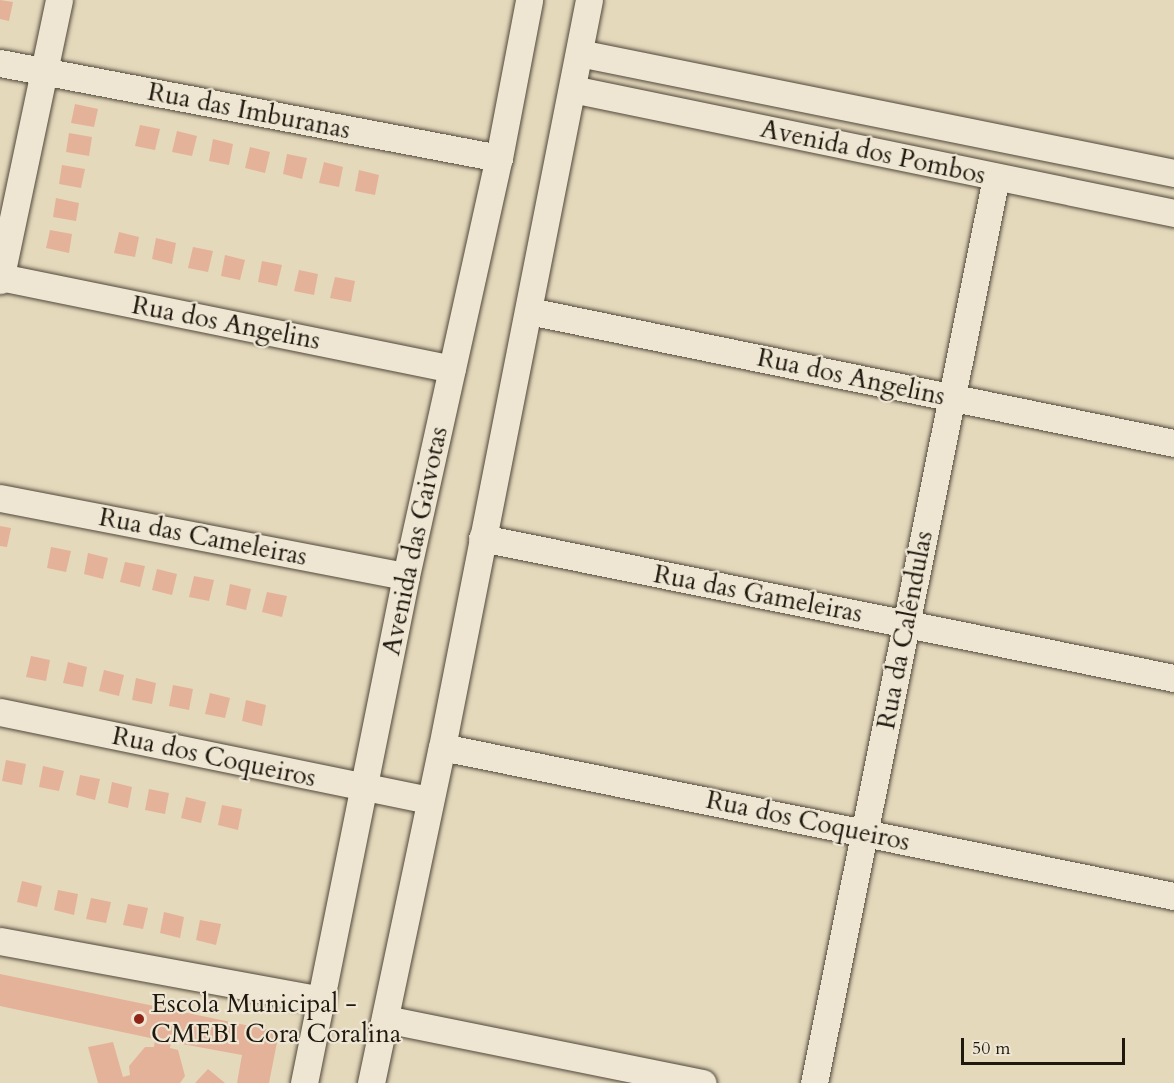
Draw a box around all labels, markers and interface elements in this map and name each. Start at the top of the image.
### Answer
street label: Rua das Imburanas [145,76,353,146]
street label: Avenida dos Pombos [758,113,988,191]
street label: Rua dos Angelins [129,289,323,357]
street label: Rua dos Angelins [754,342,948,412]
street label: Avenida das Gaivotas [376,424,454,658]
street label: Rua das Cameleiras [96,502,310,572]
street label: Rua da Calêndulas [870,528,940,732]
street label: Rua das Gameleiras [651,558,865,630]
street label: Rua dos Coqueiros [109,720,319,794]
street label: Rua dos Coqueiros [703,784,913,858]
place label: Escola Municipal - CMEBI Cora Coralina [151,988,401,1050]
marker: Escola Municipal - CMEBI Cora Coralina [132,1012,146,1026]
scale bar [964,1026,1128,1064]
text: 50 m [972,1036,1011,1061]

